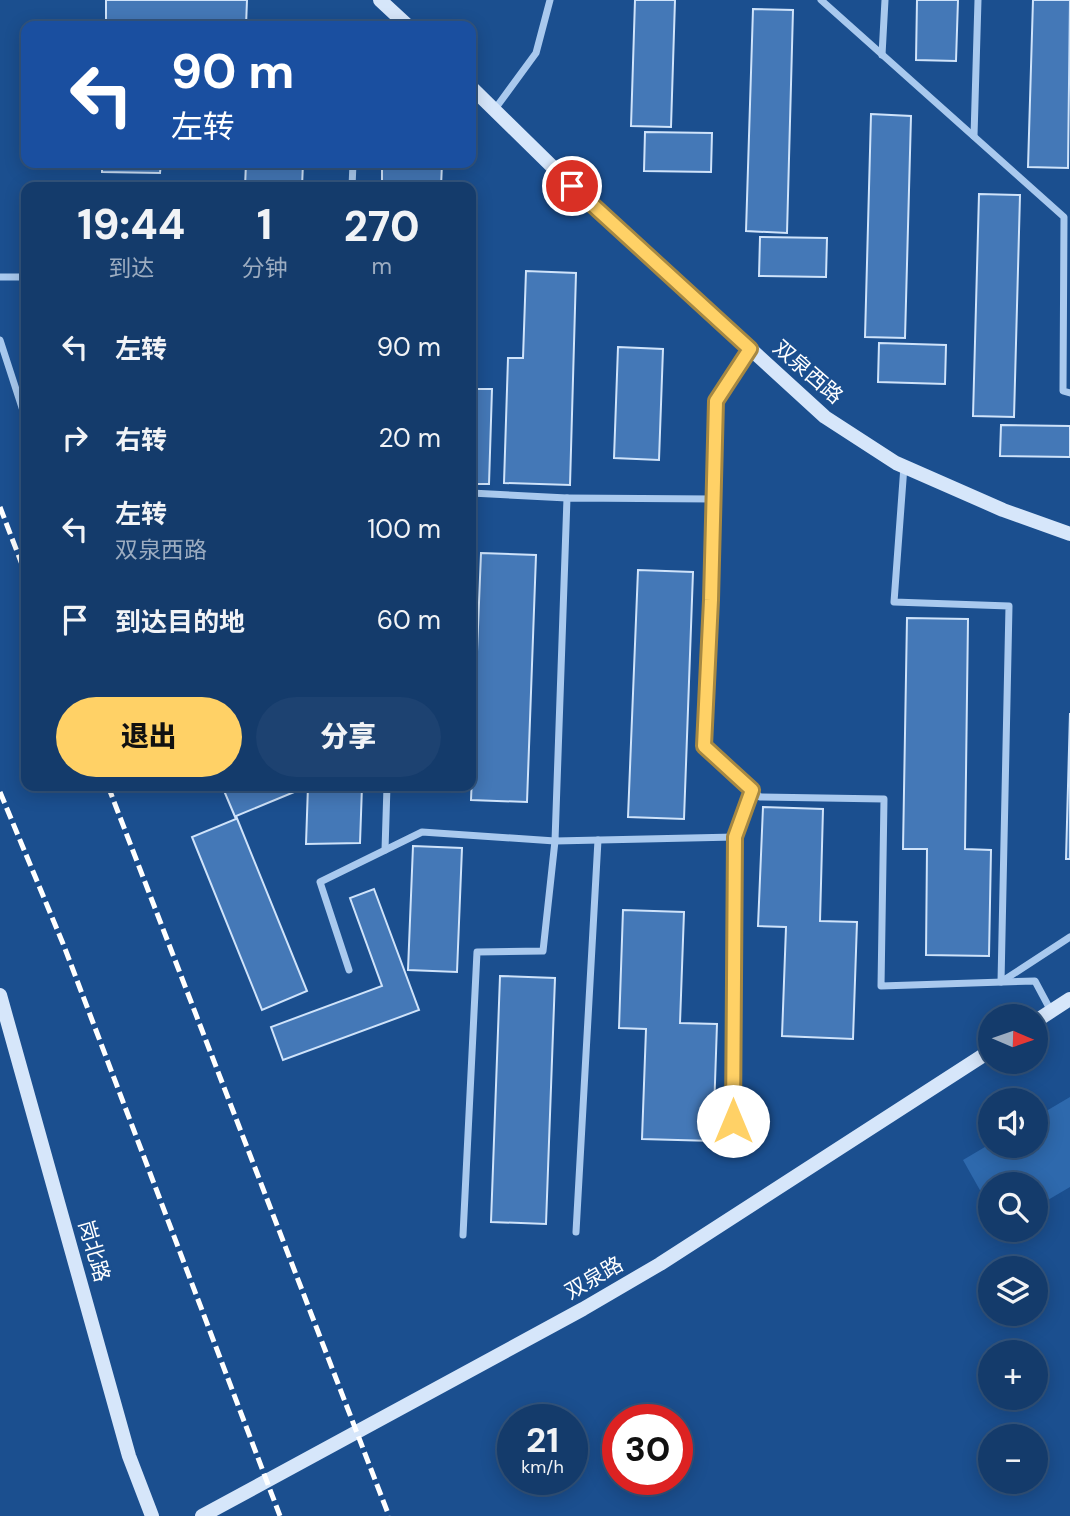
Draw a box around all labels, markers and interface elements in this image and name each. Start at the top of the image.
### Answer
text: 90 m [171,39,294,103]
icon: left [56,49,147,140]
text: 左转 [171,106,235,148]
pin [542,156,602,216]
icon: arrive [553,167,591,205]
text: 19:44 [77,197,185,252]
text: 1 [257,197,272,252]
text: 270 [344,199,420,254]
text: m [371,251,392,281]
text: 到达 [108,253,154,283]
text: 分钟 [242,253,288,283]
icon: left [56,328,94,366]
text: 90 m [377,330,441,364]
text: 左转 [115,332,167,366]
street label: 双泉西路 [767,334,849,410]
icon: right [56,419,94,457]
text: 20 m [378,421,441,455]
text: 右转 [115,423,167,457]
text: 左转 [115,497,167,531]
icon: left [56,510,94,548]
text: 100 m [367,512,441,546]
text: 双泉西路 [115,535,207,565]
icon: arrive [56,601,94,639]
text: 60 m [377,603,441,637]
text: 到达目的地 [115,605,245,639]
button: 退出 [56,697,242,777]
button: 分享 [256,697,441,777]
north arrow [978,1004,1048,1074]
map controls [978,1004,1048,1494]
position arrow [696,1084,770,1158]
button: sound [978,1088,1048,1158]
button: search [978,1172,1048,1242]
street label: 岗北路 [72,1217,116,1285]
street label: 双泉路 [560,1250,628,1306]
button: layers [978,1256,1048,1326]
button: + [978,1340,1048,1410]
speed limit sign: 30 [602,1404,693,1495]
text: 21 [526,1417,559,1463]
button: − [978,1424,1048,1494]
text: km/h [521,1455,564,1479]

